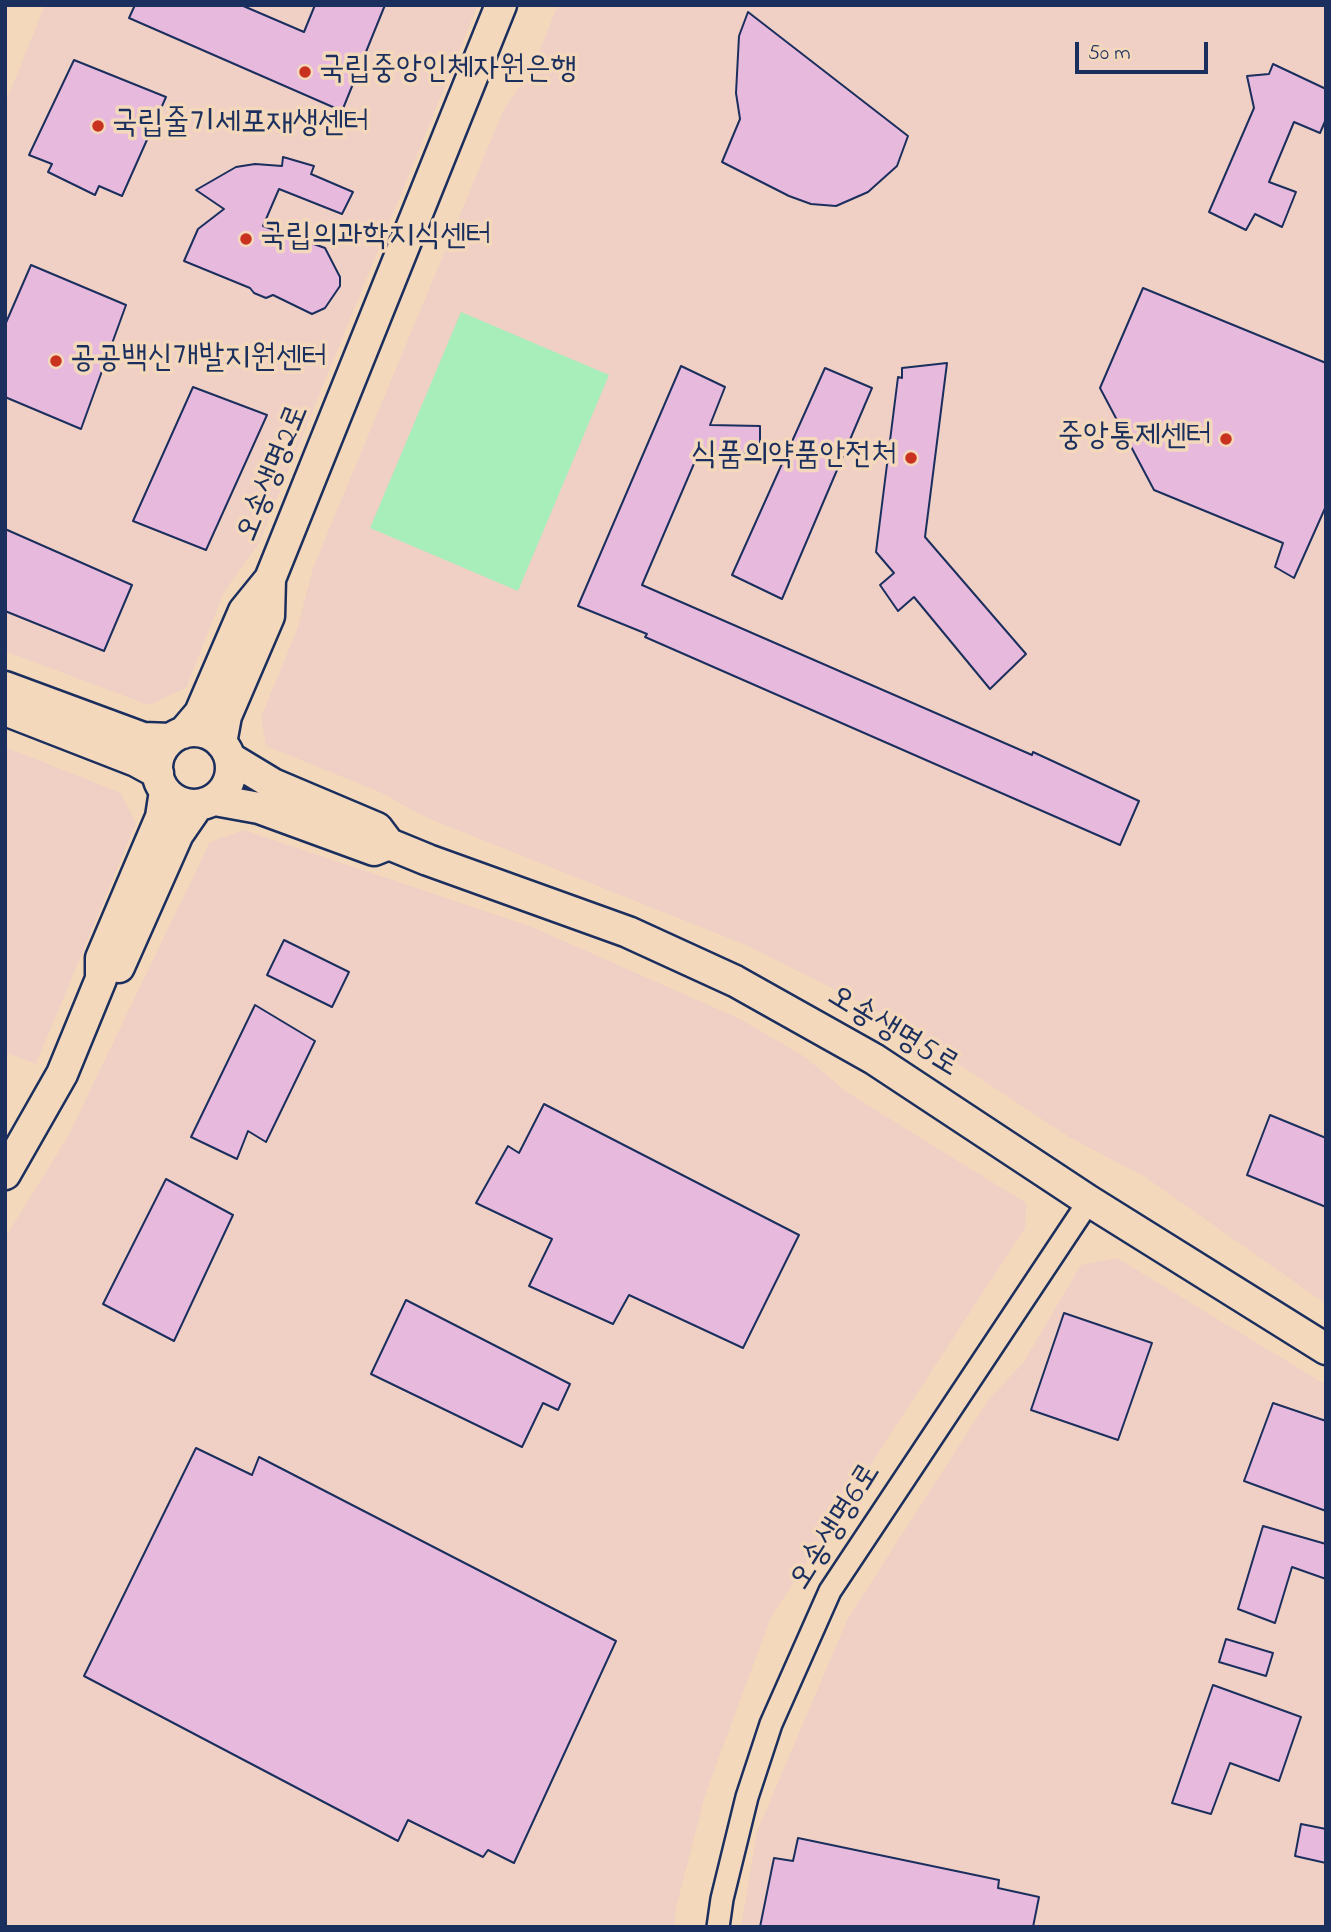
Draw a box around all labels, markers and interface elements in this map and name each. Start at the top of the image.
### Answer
scale bar [1079,28,1212,72]
text: 50 m [1088,39,1131,69]
place label: 국립중앙인체자원은행 [319,53,576,91]
marker: 국립중앙인체자원은행 [297,64,313,80]
place label: 국립줄기세포재생센터 [112,107,370,145]
marker: 국립줄기세포재생센터 [90,118,106,134]
place label: 국립의과학지식센터 [260,220,492,258]
marker: 국립의과학지식센터 [238,231,254,247]
place label: 공공백신개발지원센터 [70,342,328,380]
marker: 공공백신개발지원센터 [48,353,64,369]
street label: 오송생명2로 [230,400,320,548]
place label: 중앙통제센터 [1058,420,1212,458]
marker: 중앙통제센터 [1218,431,1234,447]
place label: 식품의약품안전처 [691,439,897,477]
marker: 식품의약품안전처 [903,450,919,466]
street label: 오송생명5로 [819,979,965,1087]
street label: 오송생명6로 [783,1457,891,1599]

